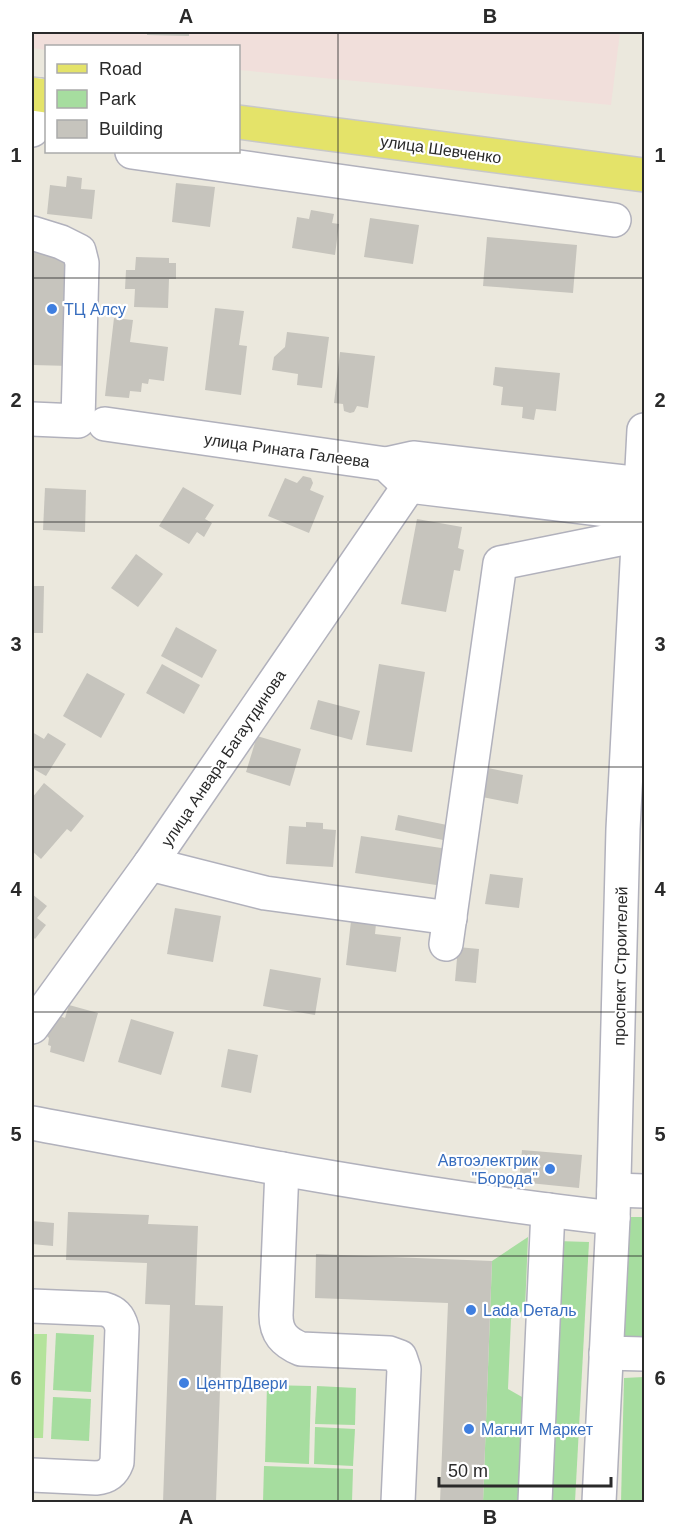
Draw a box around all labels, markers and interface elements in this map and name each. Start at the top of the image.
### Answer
text: A [179,5,193,27]
text: B [483,5,497,27]
legend [45,45,240,153]
text: Road [99,59,142,79]
text: Park [99,89,137,109]
text: Building [99,119,163,139]
street label: улица Шевченко [379,133,503,166]
text: 1 [10,144,22,166]
text: 1 [654,144,666,166]
place label: ТЦ Алсу [64,301,126,318]
marker: ТЦ Алсу [45,302,59,316]
text: 2 [10,389,22,411]
text: 2 [654,389,666,411]
street label: улица Рината Галеева [203,430,371,471]
text: 3 [10,633,22,655]
text: 3 [654,633,666,655]
street label: улица Анвара Багаутдинова [158,667,289,850]
text: 4 [10,878,22,900]
text: 4 [654,878,666,900]
street label: проспект Строителей [611,886,630,1046]
text: 5 [10,1123,22,1145]
text: 5 [654,1123,666,1145]
place label: Автоэлектрик "Борода" [438,1152,539,1187]
marker: Автоэлектрик "Борода" [543,1162,557,1176]
place label: Lada Dеталь [483,1302,577,1319]
marker: Lada Dеталь [464,1303,478,1317]
text: 6 [10,1367,22,1389]
text: 6 [654,1367,666,1389]
place label: ЦентрДвери [196,1375,288,1392]
marker: ЦентрДвери [177,1376,191,1390]
place label: Магнит Маркет [481,1421,594,1438]
marker: Магнит Маркет [462,1422,476,1436]
scale bar [439,1450,612,1488]
text: 50 m [448,1461,488,1481]
text: A [179,1506,193,1528]
text: B [483,1506,497,1528]

